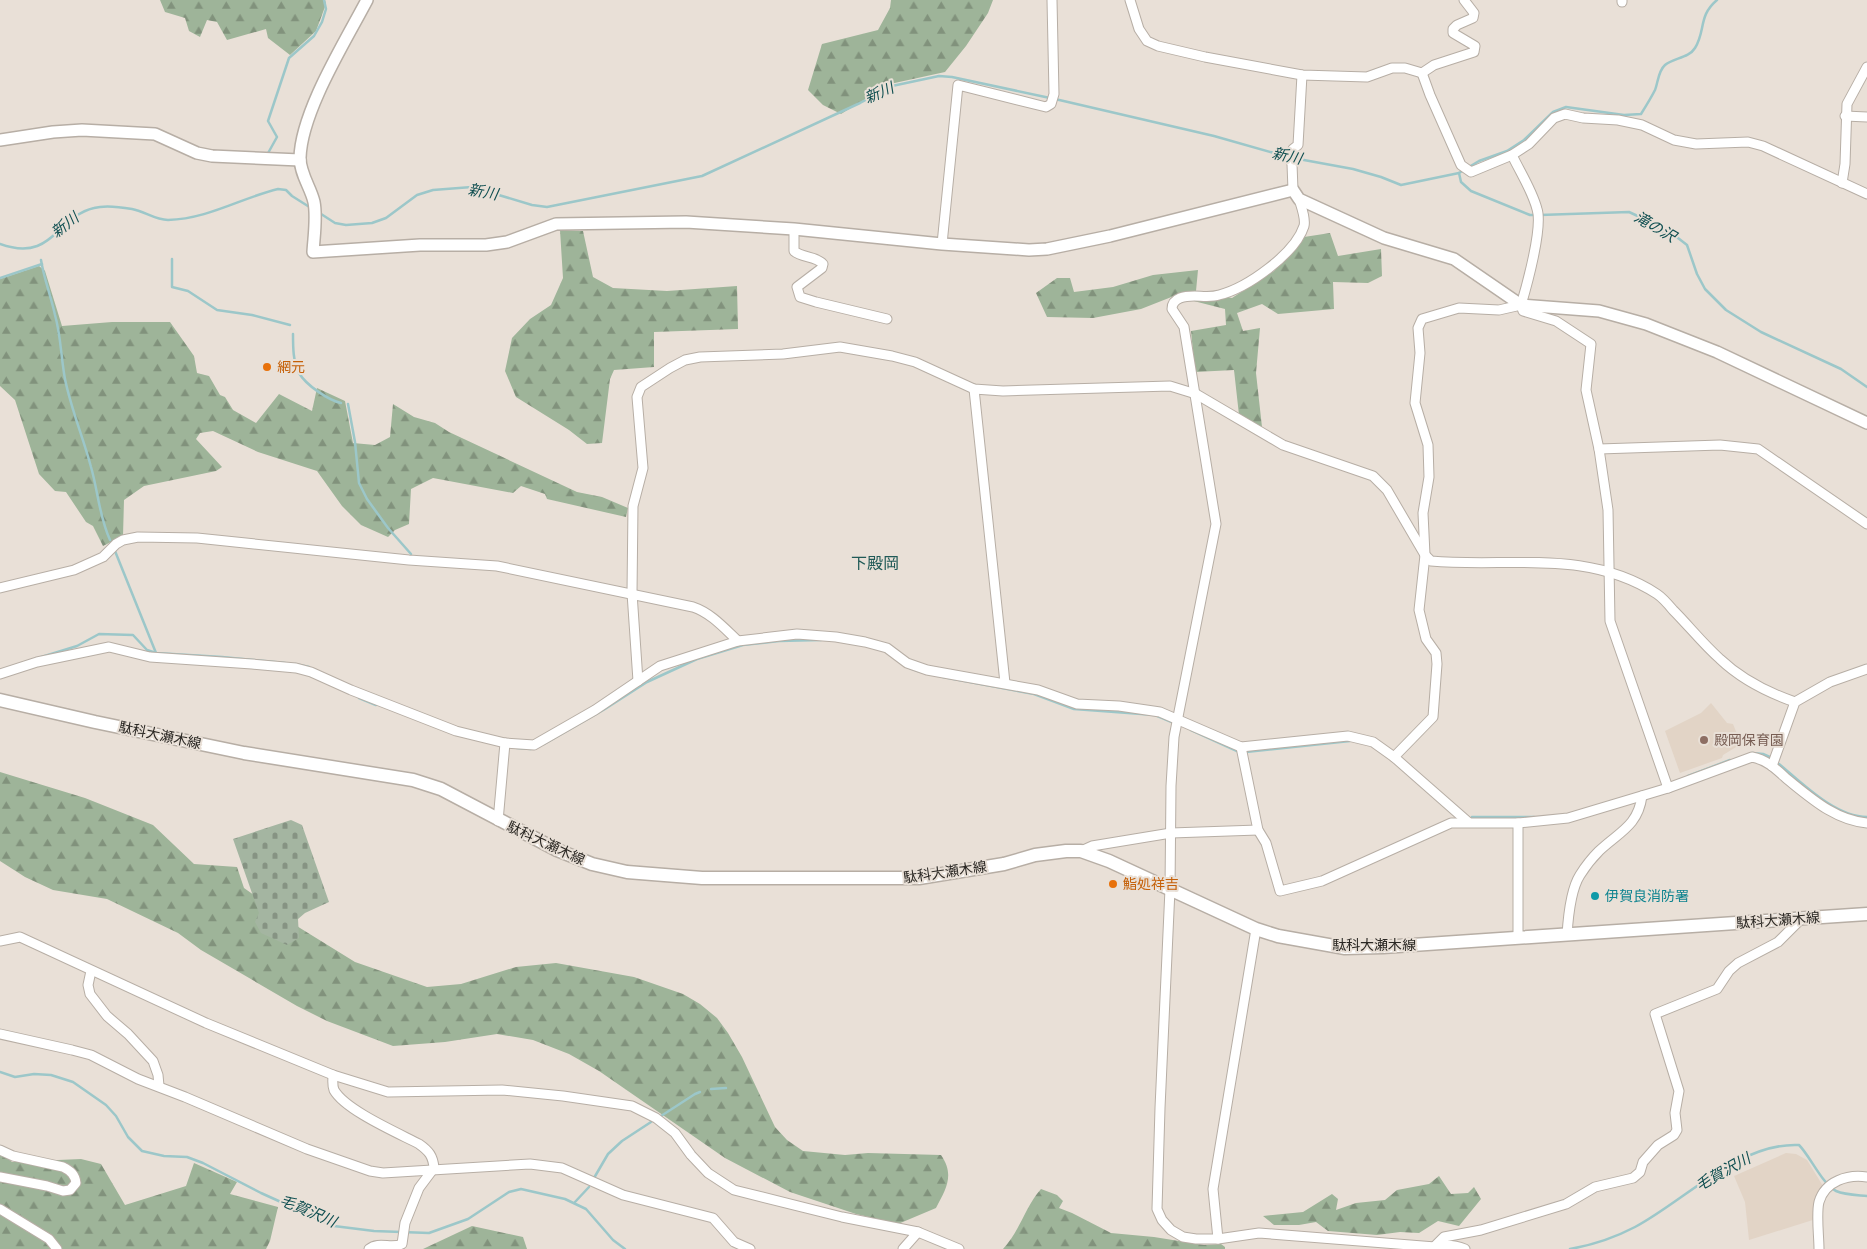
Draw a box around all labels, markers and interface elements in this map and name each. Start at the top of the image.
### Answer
water label: 新川 [860,75,898,107]
water label: 新川 [1270,141,1306,168]
water label: 新川 [467,178,502,204]
water label: 新川 [46,205,84,241]
water label: 滝の沢 [1631,205,1682,247]
place label: 網元 [277,356,305,376]
marker: 網元 [261,361,273,373]
district label: 下殿岡 [851,550,899,574]
street label: 駄科大瀬木線 [117,716,203,753]
place label: 殿岡保育園 [1714,729,1784,749]
marker: 殿岡保育園 [1698,734,1710,746]
street label: 駄科大瀬木線 [504,815,589,869]
street label: 駄科大瀬木線 [902,855,988,887]
place label: 鮨処祥吉 [1123,873,1179,893]
marker: 鮨処祥吉 [1107,878,1119,890]
place label: 伊賀良消防署 [1605,885,1689,905]
marker: 伊賀良消防署 [1589,890,1601,902]
street label: 駄科大瀬木線 [1735,906,1821,932]
street label: 駄科大瀬木線 [1332,934,1416,954]
water label: 毛賀沢川 [1691,1146,1755,1194]
water label: 毛賀沢川 [277,1188,342,1232]

